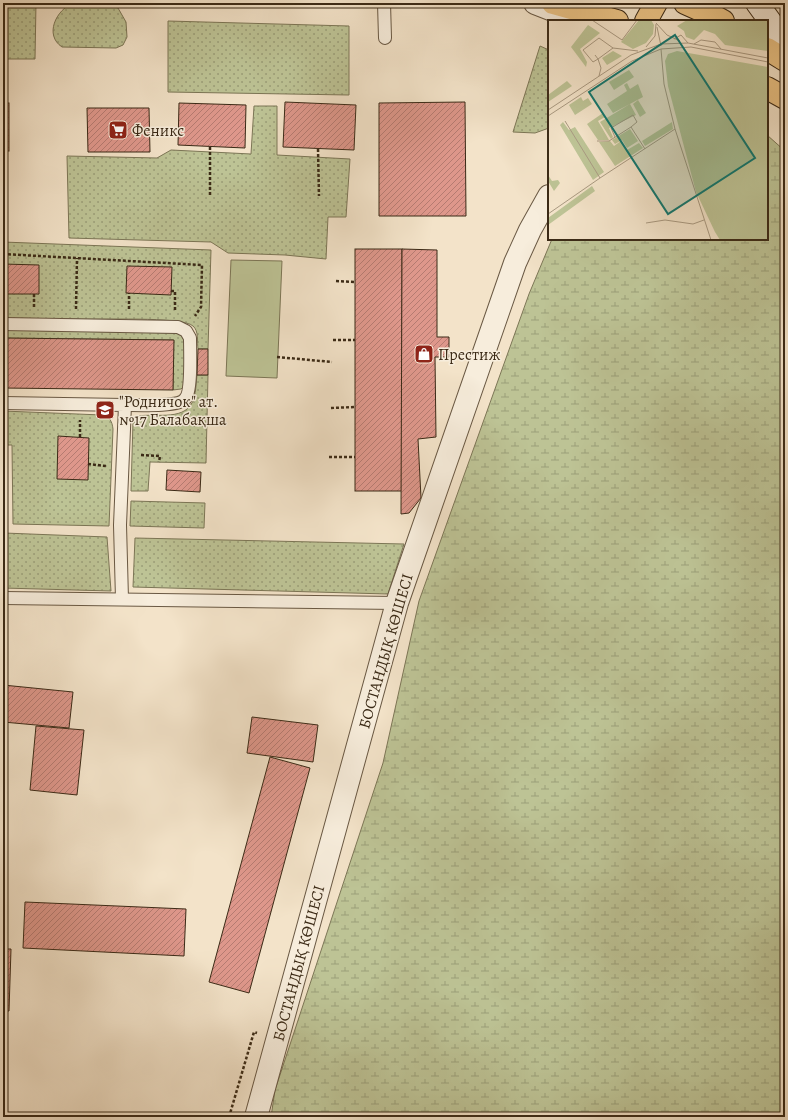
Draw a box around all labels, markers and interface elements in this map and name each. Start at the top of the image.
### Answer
inset map [548,20,768,240]
supermarket icon: Феникс [107,119,129,141]
place label: Феникс [132,120,184,142]
shop icon: Престиж [413,343,435,365]
place label: Престиж [438,344,501,366]
place label: "Родничок" ат. №17 Балабақша [119,391,227,431]
school or university icon: "Родничок" ат. №17 Балабақша [94,399,116,421]
street label: БОСТАНДЫҚ КӨШЕСІ [353,571,419,732]
street label: БОСТАНДЫҚ КӨШЕСІ [268,883,330,1044]

